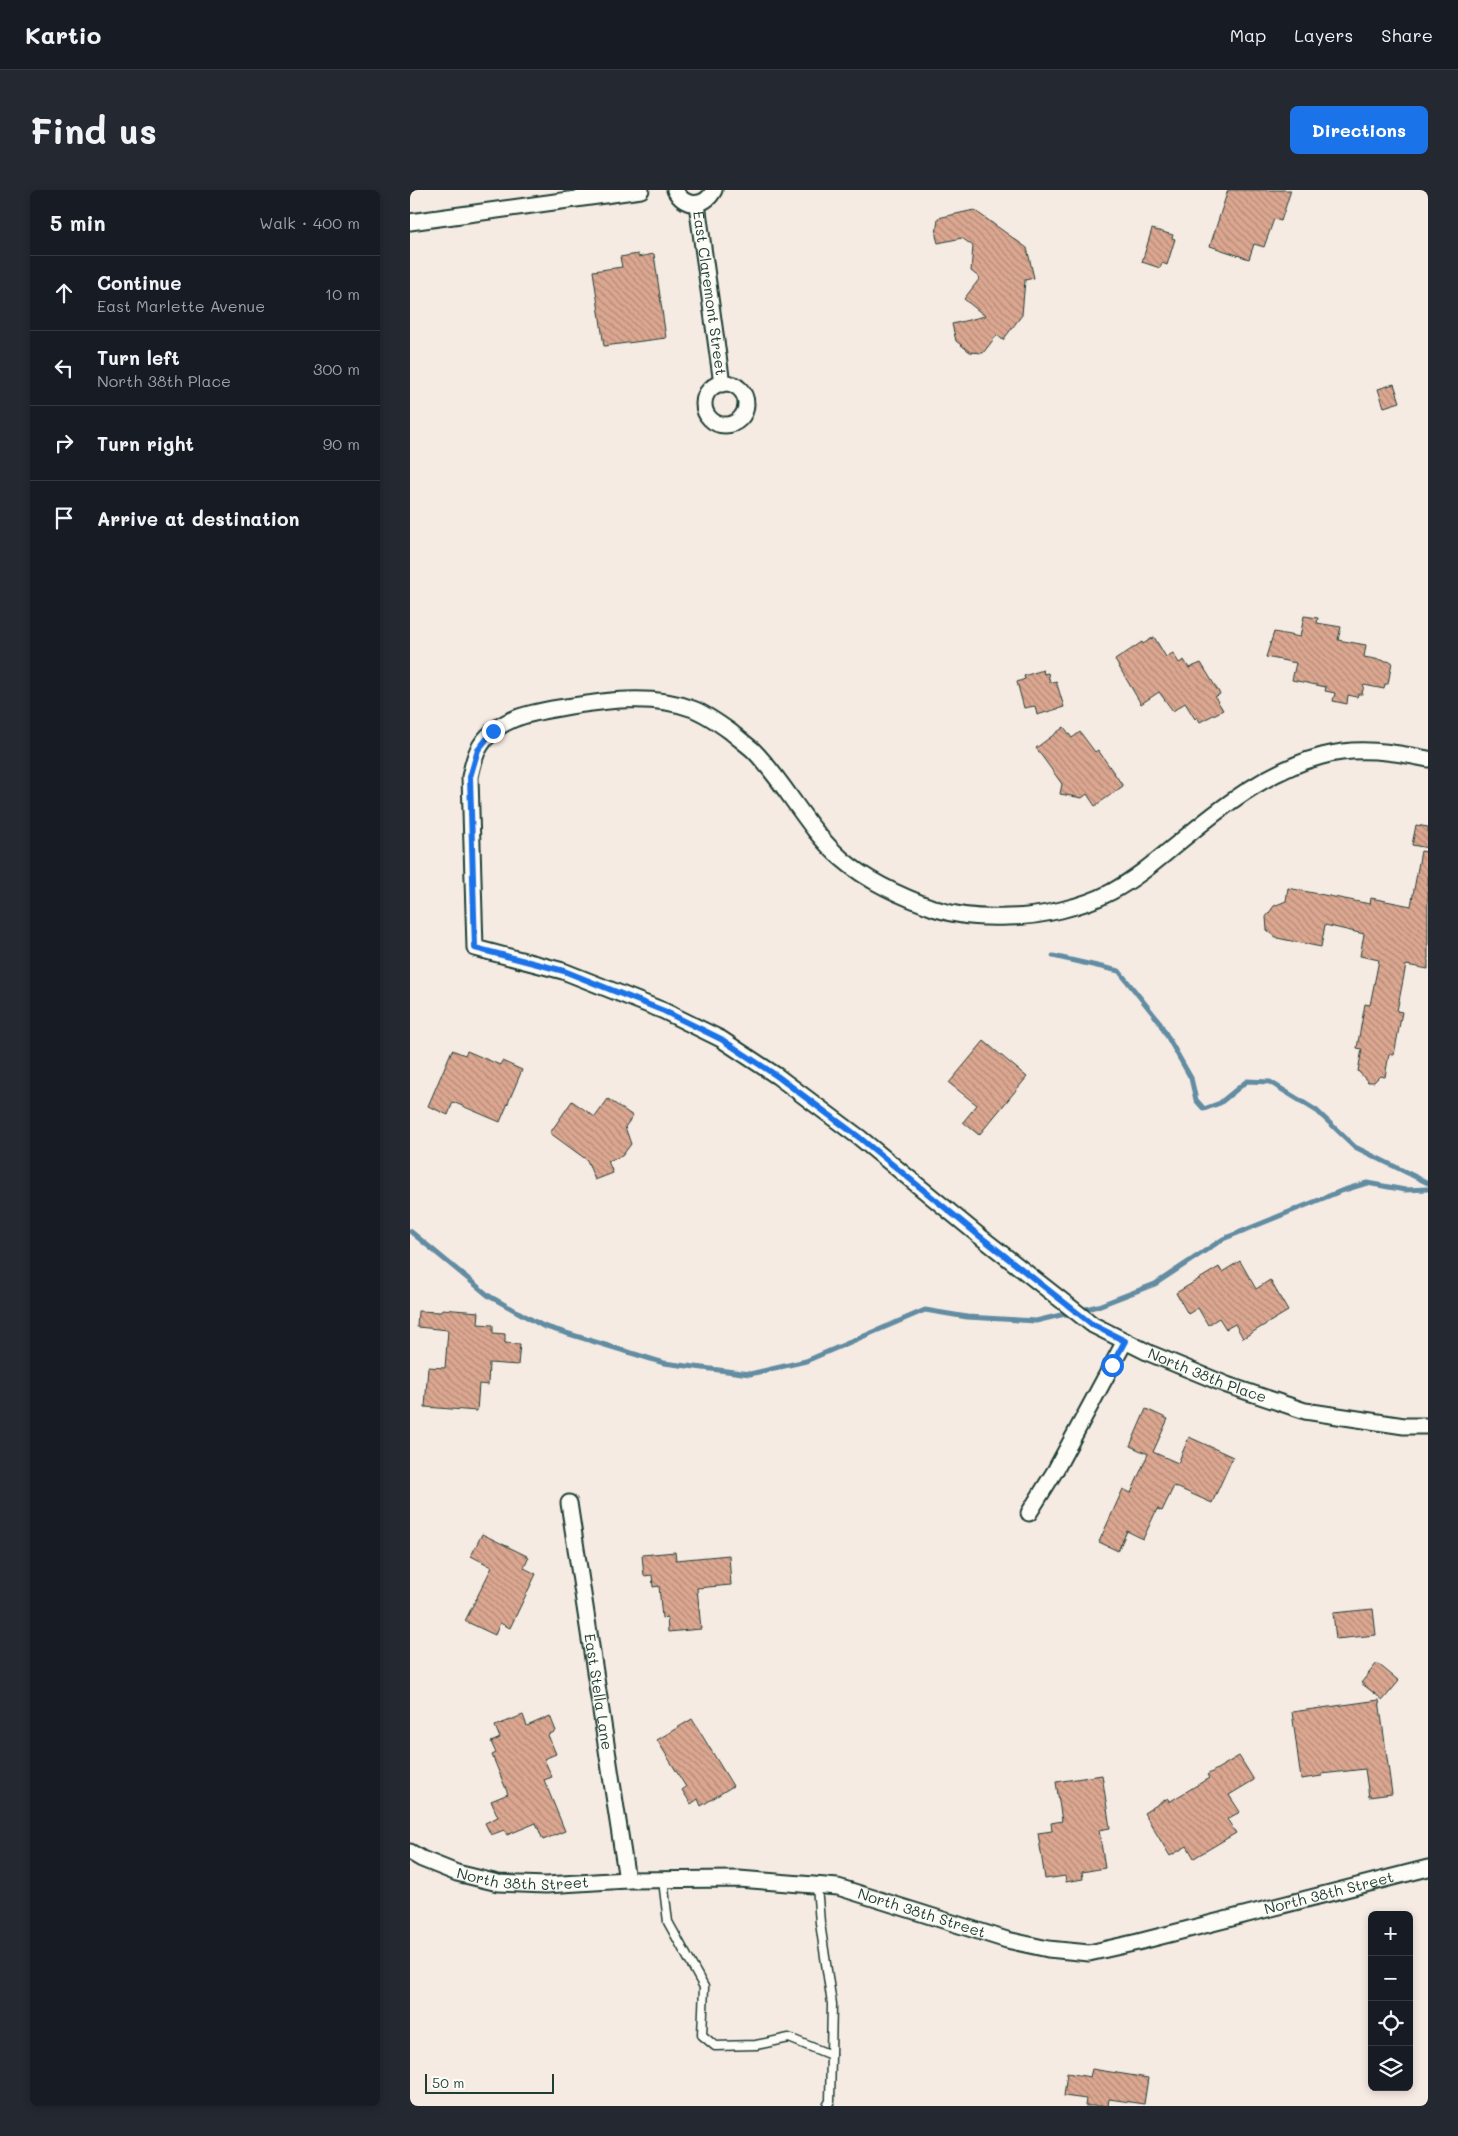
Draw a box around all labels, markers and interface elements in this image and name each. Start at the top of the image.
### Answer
text: Kartio [25,19,101,50]
text: Map [1230,23,1266,47]
text: Layers [1294,23,1353,47]
text: Share [1381,23,1433,47]
button: Directions [1290,106,1428,154]
text: Find us [30,107,157,153]
text: 5 min [50,209,106,236]
street label: East Claremont Street [689,210,732,376]
text: Walk · 400 m [259,212,360,233]
text: Continue [97,270,182,295]
icon: ahead [50,279,78,307]
text: 10 m [325,283,360,304]
text: East Marlette Avenue [97,295,265,316]
text: Turn left [97,345,180,370]
icon: left [50,354,78,382]
text: 300 m [313,358,360,379]
text: North 38th Place [97,370,231,391]
icon: right [50,429,78,457]
text: Turn right [97,431,194,456]
text: 90 m [323,433,360,454]
icon: arrive [50,504,78,532]
text: Arrive at destination [97,506,300,531]
route end [482,720,505,743]
street label: North 38th Place [1145,1343,1269,1407]
route start [1101,1354,1124,1377]
street label: East Stella Lane [580,1632,618,1751]
street label: North 38th Street [455,1862,589,1894]
street label: North 38th Street [1262,1866,1396,1918]
street label: North 38th Street [856,1883,988,1942]
map controls [1368,1911,1413,2091]
button: + [1368,1911,1413,1956]
button: − [1368,1956,1413,2001]
button: locate [1368,2001,1413,2046]
button: layers [1368,2046,1413,2091]
scale bar [425,2071,554,2094]
text: 50 m [432,2073,464,2092]

